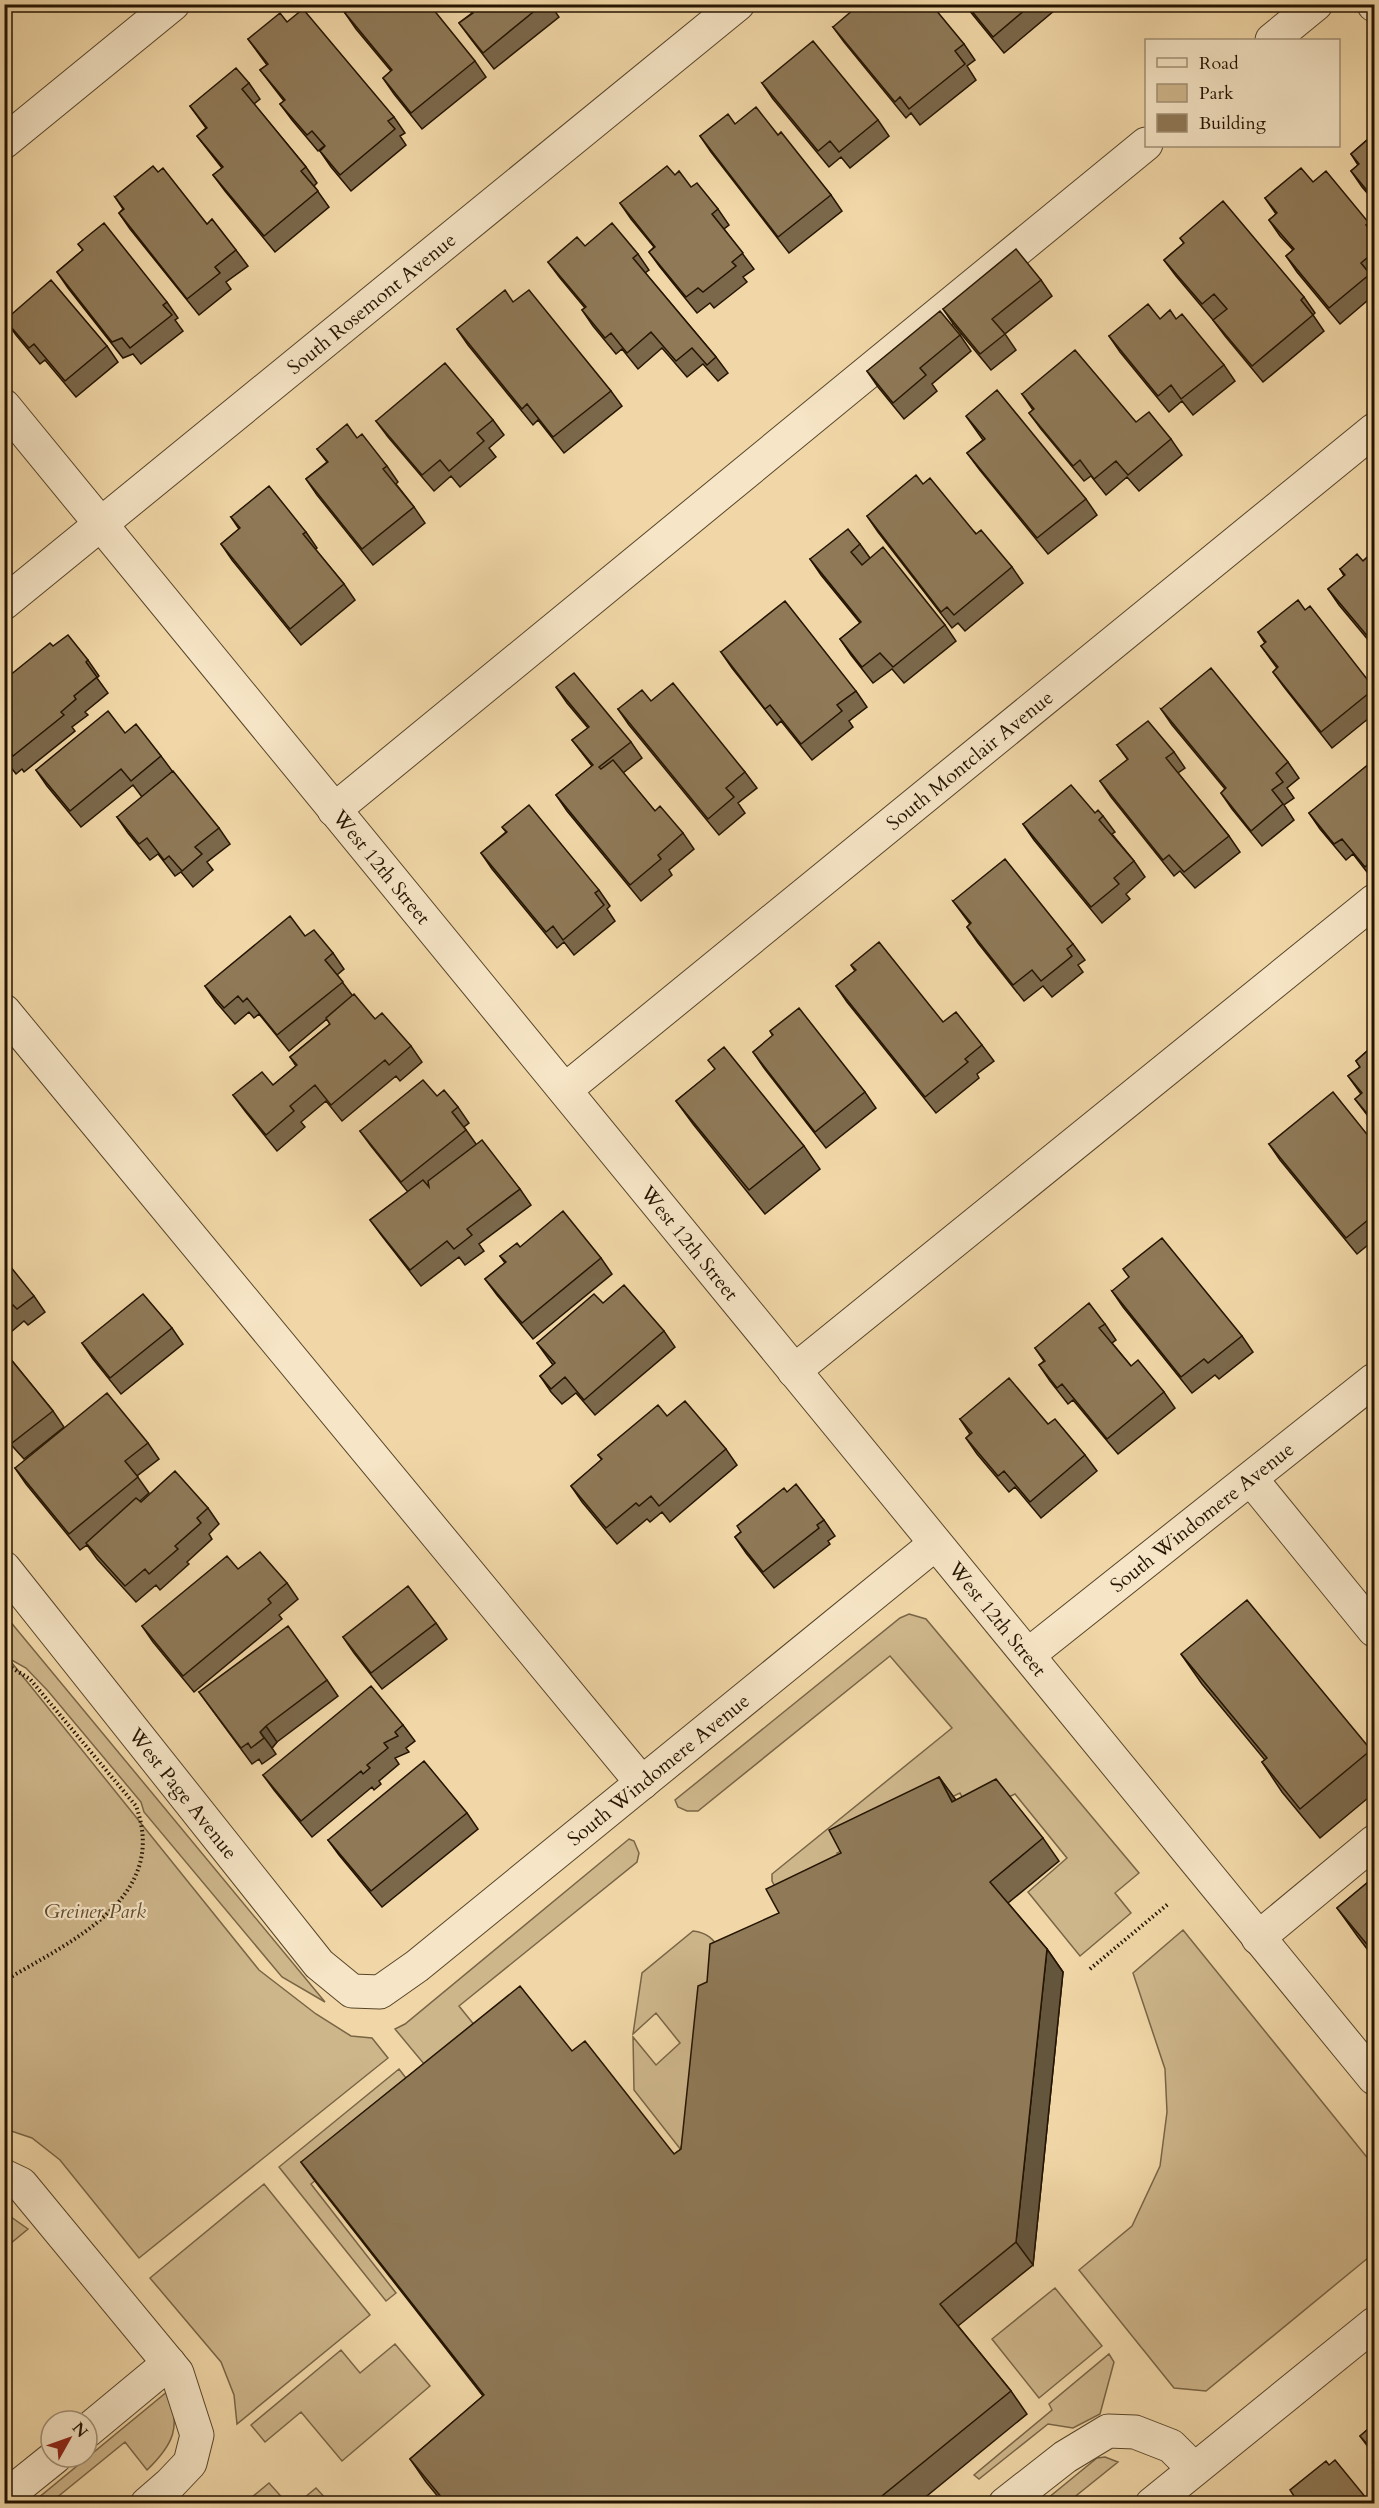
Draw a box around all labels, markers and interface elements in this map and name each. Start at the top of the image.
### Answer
legend [1145,39,1340,147]
text: Road [1199,51,1239,76]
text: Park [1199,81,1234,106]
text: Building [1199,111,1267,136]
street label: South Rosemont Avenue [281,227,462,381]
street label: South Montclair Avenue [881,684,1059,837]
street label: West 12th Street [326,803,437,931]
street label: West 12th Street [634,1179,745,1307]
street label: South Windomere Avenue [1105,1436,1300,1599]
street label: West 12th Street [942,1555,1053,1683]
street label: South Windomere Avenue [562,1687,755,1852]
street label: West Page Avenue [122,1722,243,1865]
park label: Greiner Park [44,1898,146,1925]
north arrow [39,2409,99,2469]
text: N [67,2418,93,2442]

